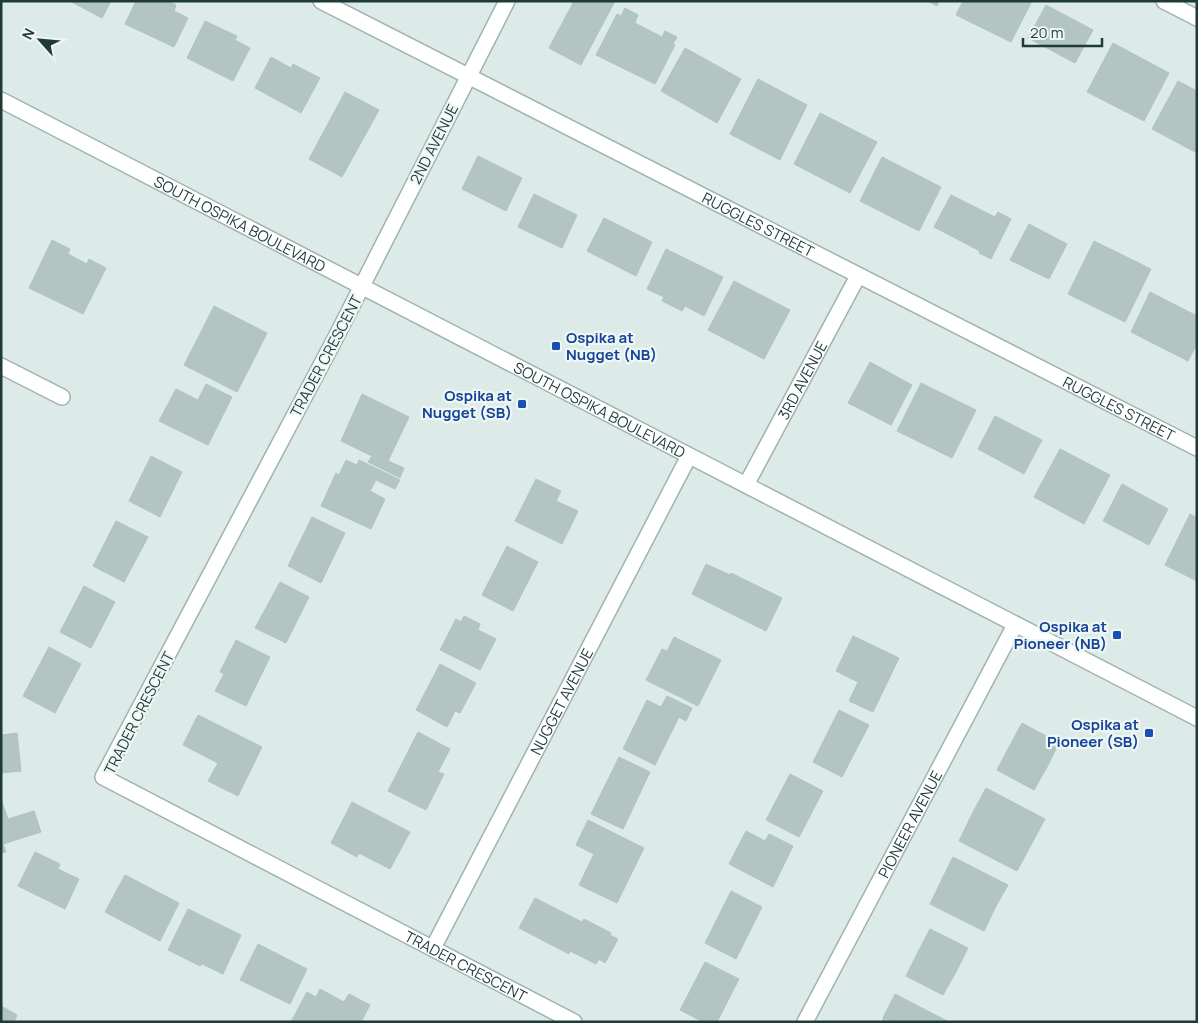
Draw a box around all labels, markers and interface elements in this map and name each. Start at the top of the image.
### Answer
north arrow [15,15,65,65]
scale bar [1023,15,1102,47]
text: 20 m [1030,22,1063,43]
text: N [17,25,39,43]
street label: 2ND AVENUE [405,100,463,188]
street label: SOUTH OSPIKA BOULEVARD [150,170,330,277]
street label: RUGGLES STREET [699,187,818,261]
street label: TRADER CRESCENT [285,291,367,421]
place label: Ospika at Nugget (NB) [566,327,657,365]
street label: 3RD AVENUE [773,337,832,423]
marker: Ospika at Nugget (NB) [550,340,562,352]
street label: SOUTH OSPIKA BOULEVARD [510,356,689,463]
street label: RUGGLES STREET [1060,371,1179,446]
place label: Ospika at Nugget (SB) [422,385,512,423]
marker: Ospika at Nugget (SB) [516,398,528,410]
place label: Ospika at Pioneer (NB) [1014,616,1107,654]
marker: Ospika at Pioneer (NB) [1111,629,1123,641]
street label: NUGGET AVENUE [525,644,598,758]
street label: TRADER CRESCENT [99,648,179,778]
place label: Ospika at Pioneer (SB) [1047,714,1139,752]
marker: Ospika at Pioneer (SB) [1143,727,1155,739]
street label: PIONEER AVENUE [873,767,947,881]
street label: TRADER CRESCENT [401,925,531,1006]

